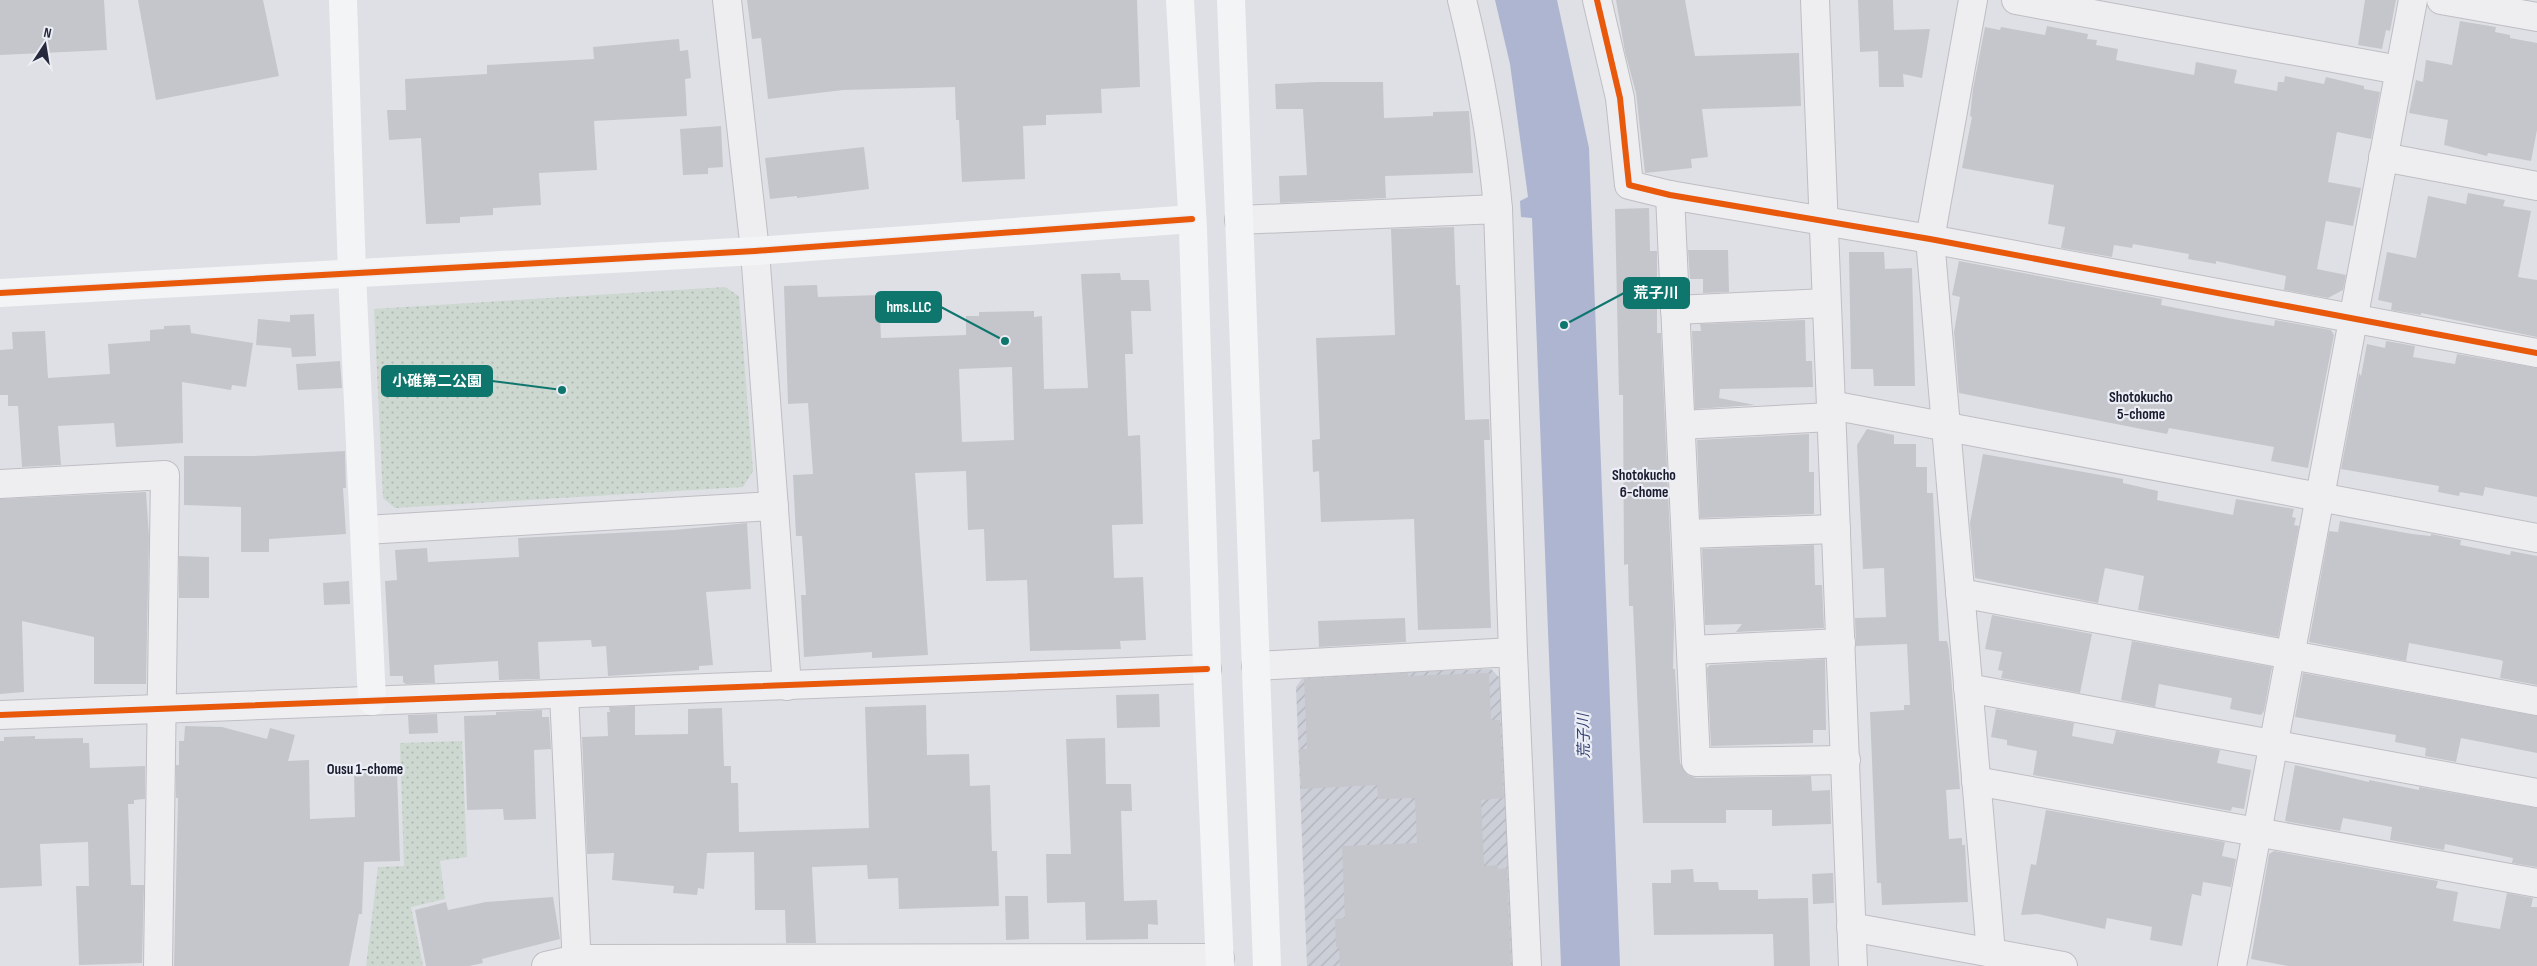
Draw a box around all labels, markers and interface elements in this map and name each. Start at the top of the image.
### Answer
north arrow [20,20,70,70]
text: N [42,24,53,42]
callout: 荒子川 [1624,278,1689,308]
text: 荒子川 [1633,284,1679,303]
callout: hms.LLC [876,292,941,322]
text: hms.LLC [886,298,932,317]
callout: 小碓第二公園 [382,366,492,396]
text: 小碓第二公園 [392,372,482,391]
district label: Shotokucho 5-chome [2109,388,2173,424]
district label: Shotokucho 6-chome [1612,466,1676,502]
water label: 荒子川 [1574,711,1594,759]
district label: Ousu 1-chome [327,760,403,779]

